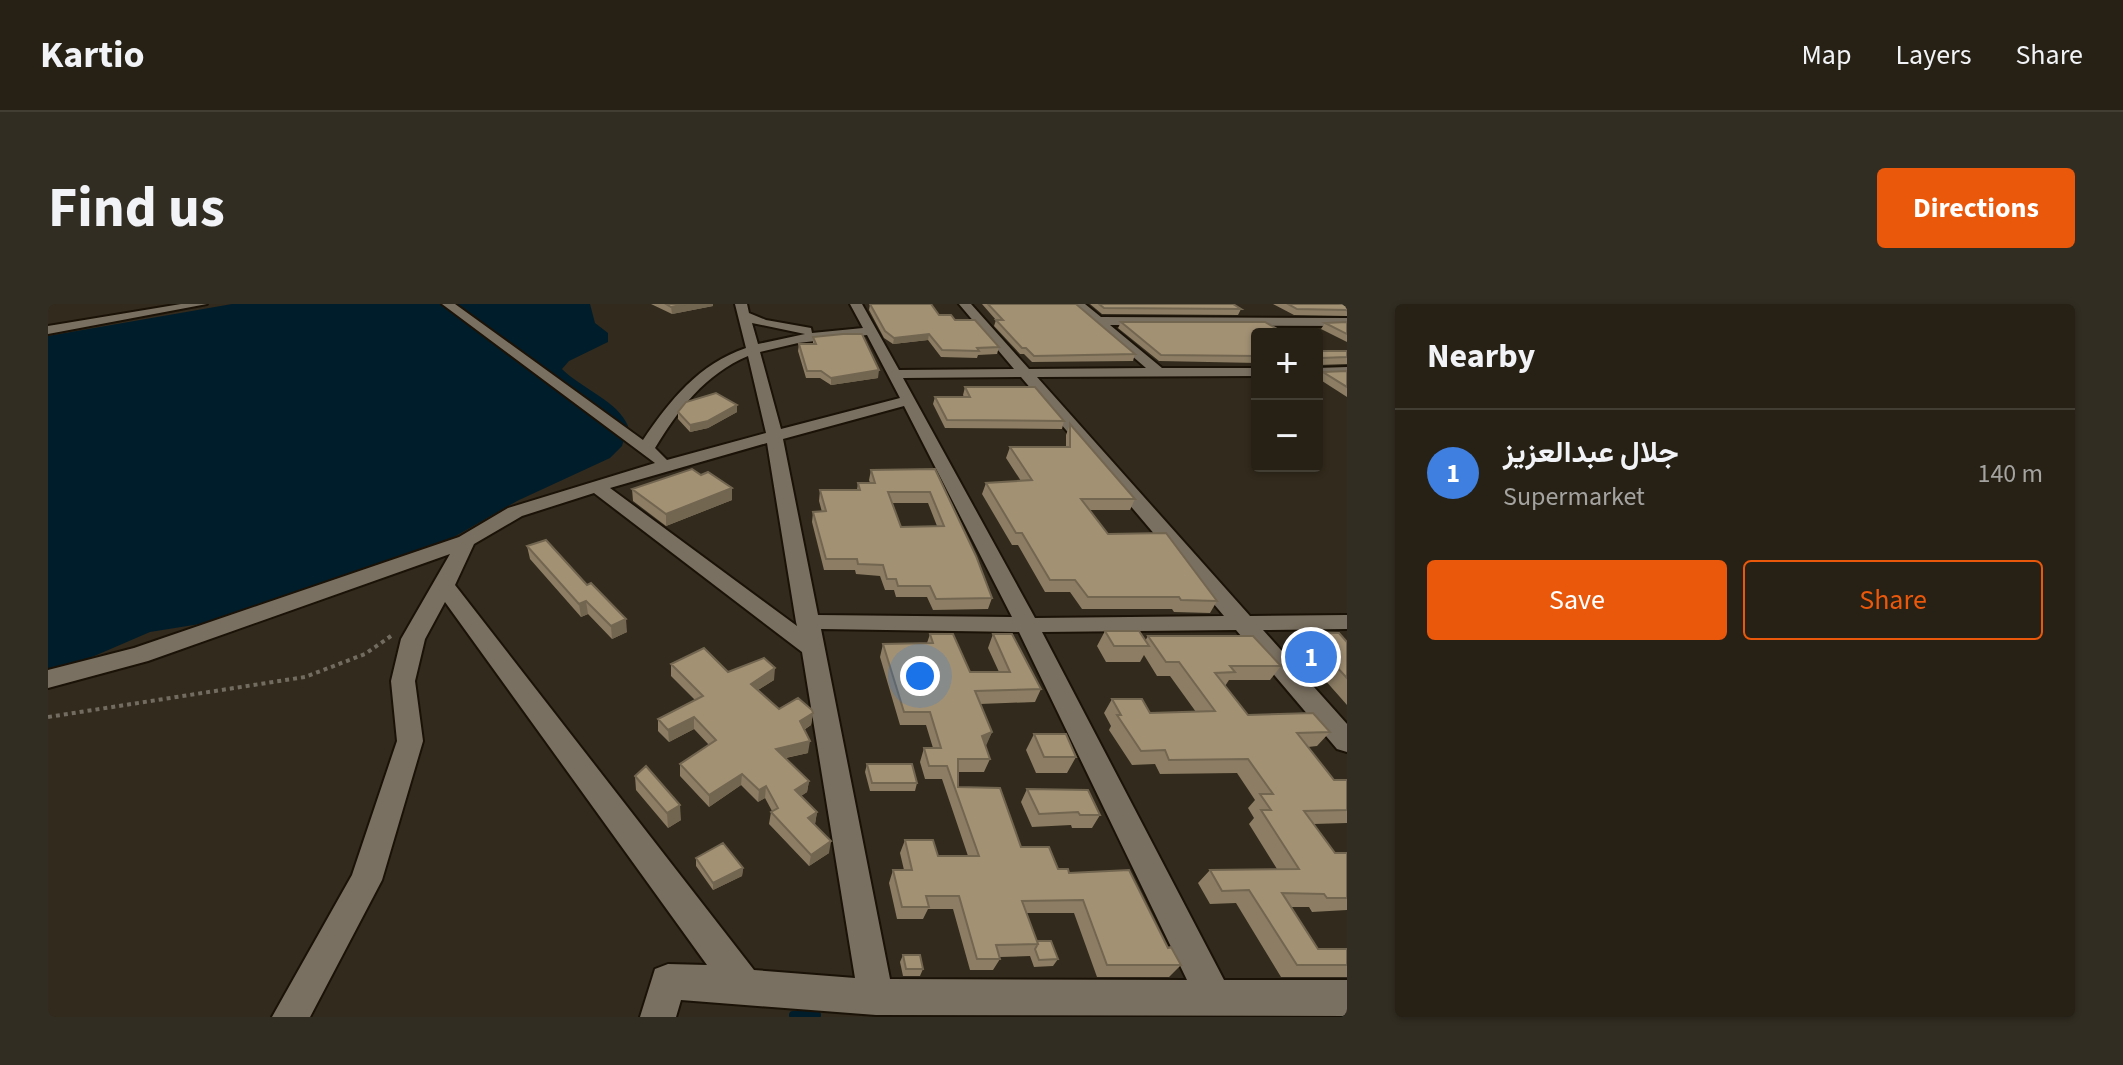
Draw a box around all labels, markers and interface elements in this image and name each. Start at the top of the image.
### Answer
text: Kartio [40,28,145,82]
text: Map [1801,35,1851,75]
text: Layers [1895,35,1971,75]
text: Share [2015,35,2083,75]
button: Directions [1877,168,2075,248]
text: Find us [48,169,225,248]
map controls [1251,328,1323,472]
button: + [1251,328,1323,400]
text: Nearby [1427,332,1535,381]
button: − [1251,400,1323,472]
text: جلال عبدالعزيز [1503,431,1679,474]
text: 1 [1446,455,1460,492]
text: 140 m [1977,455,2043,492]
text: Supermarket [1503,478,1645,515]
button: Save [1427,560,1727,640]
button: Share [1743,560,2043,640]
pin: 1 [1285,627,1337,687]
your location [900,656,940,696]

